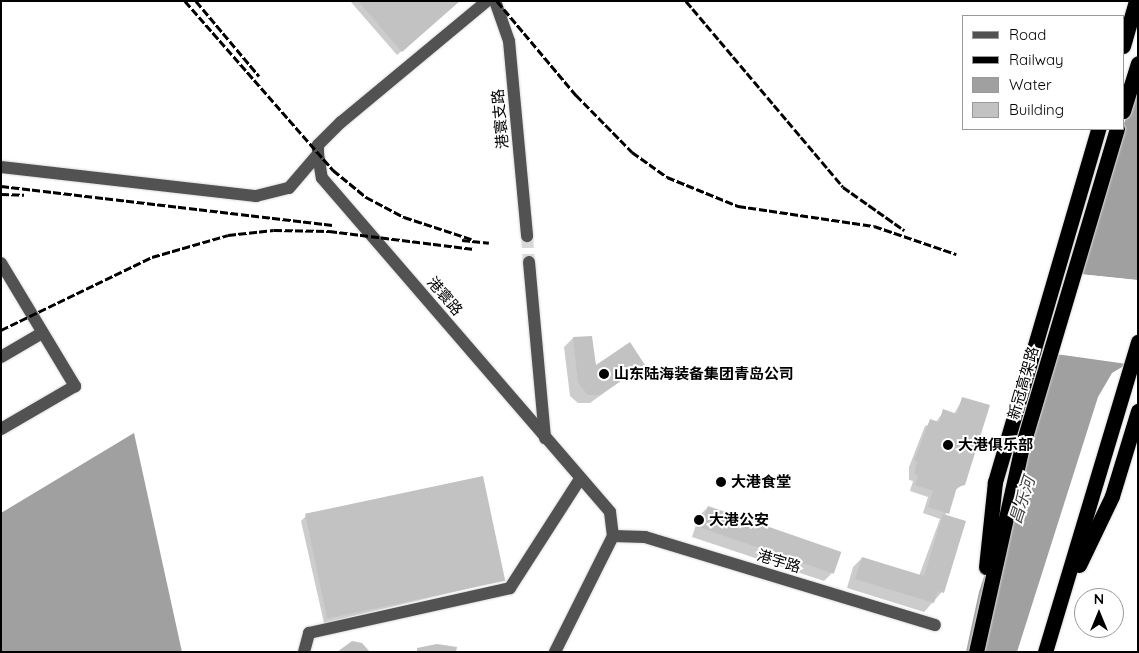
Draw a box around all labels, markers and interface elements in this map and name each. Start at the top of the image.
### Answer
legend [962,15,1124,130]
text: Road [1009,25,1046,44]
text: Railway [1009,50,1064,69]
text: Water [1009,75,1052,94]
street label: 港寰支路 [488,88,512,150]
text: Building [1009,100,1064,119]
street label: 港寰路 [423,273,467,319]
street label: 新冠高架路 [1004,344,1042,422]
place label: 山东陆海装备集团青岛公司 [614,365,794,383]
marker: 山东陆海装备集团青岛公司 [598,368,610,380]
place label: 大港俱乐部 [958,436,1033,454]
marker: 大港俱乐部 [942,439,954,451]
place label: 大港食堂 [731,473,791,491]
water label: 昌乐河 [1005,474,1039,526]
marker: 大港食堂 [715,476,727,488]
place label: 大港公安 [709,511,769,529]
marker: 大港公安 [693,514,705,526]
street label: 港宇路 [755,546,803,576]
north arrow [1074,588,1124,638]
text: N [1094,590,1104,608]

